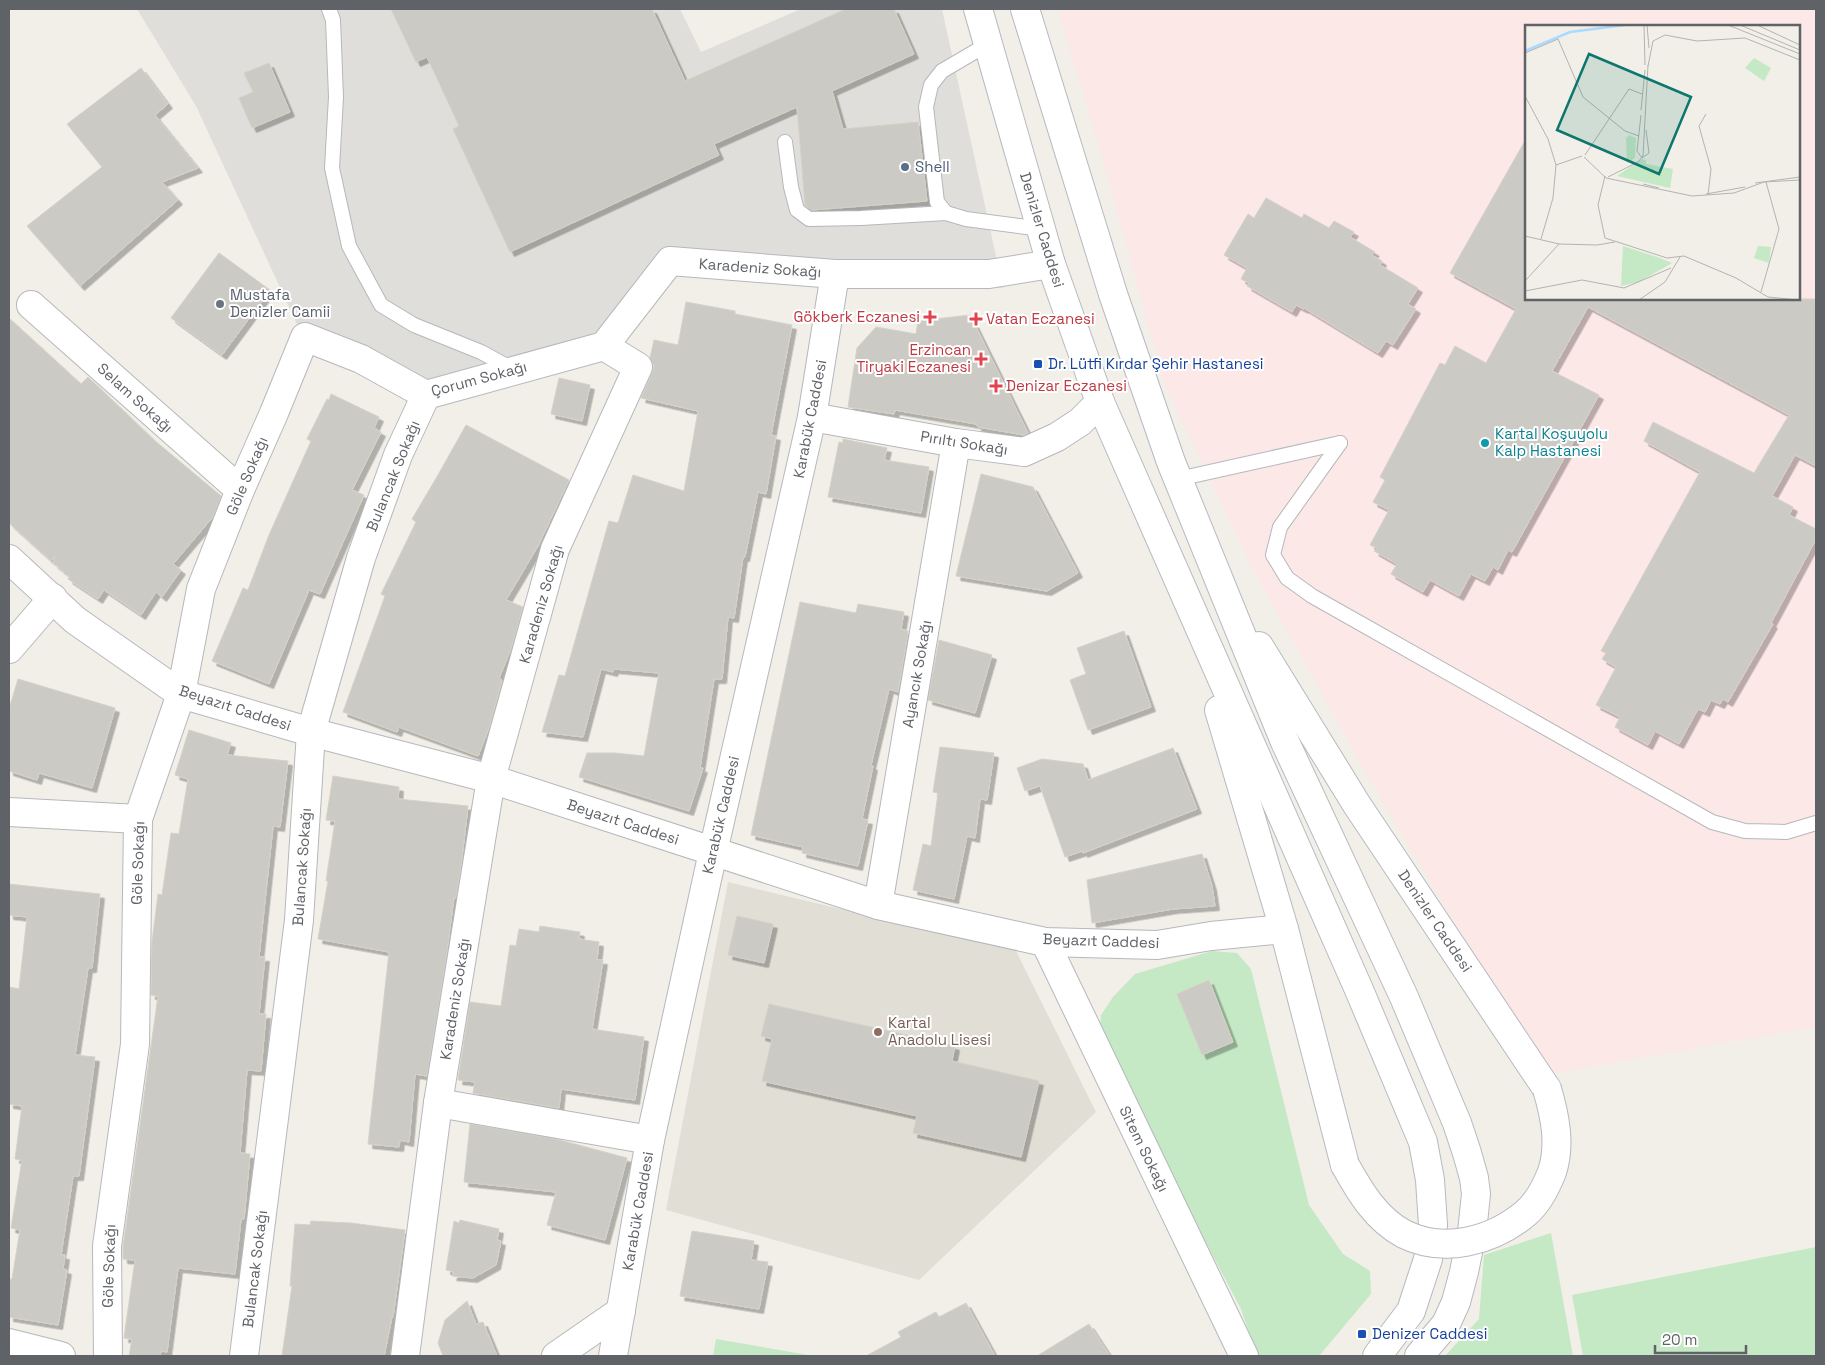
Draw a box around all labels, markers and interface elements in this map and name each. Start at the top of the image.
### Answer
inset map [1525,25,1800,300]
place label: Shell [915,157,950,176]
marker: Shell [899,161,911,173]
street label: Denizler Caddesi [1016,170,1069,290]
street label: Karadeniz Sokağı [698,254,822,281]
place label: Mustafa Denizler Camii [230,285,330,321]
marker: Mustafa Denizler Camii [214,298,226,310]
place label: Gökberk Eczanesi [793,307,920,326]
place label: Vatan Eczanesi [986,309,1095,328]
marker: Gökberk Eczanesi [924,311,936,323]
marker: Vatan Eczanesi [970,313,982,325]
place label: Erzincan Tiryaki Eczanesi [856,340,971,376]
marker: Erzincan Tiryaki Eczanesi [975,353,987,365]
place label: Dr. Lütfi Kırdar Şehir Hastanesi [1048,354,1263,373]
street label: Çorum Sokağı [429,357,529,400]
street label: Karabük Caddesi [789,358,830,480]
marker: Dr. Lütfi Kırdar Şehir Hastanesi [1032,358,1044,370]
street label: Selam Sokağı [94,359,177,437]
place label: Denizar Eczanesi [1006,376,1127,395]
marker: Denizar Eczanesi [990,380,1002,392]
street label: Bulancak Sokağı [362,417,423,534]
place label: Kartal Koşuyolu Kalp Hastanesi [1495,424,1608,460]
street label: Pırıltı Sokağı [919,426,1009,459]
street label: Göle Sokağı [221,434,272,518]
marker: Kartal Koşuyolu Kalp Hastanesi [1479,437,1491,449]
street label: Karadeniz Sokağı [514,542,567,665]
street label: Ayancık Sokağı [898,619,935,729]
street label: Beyazıt Caddesi [177,680,294,735]
street label: Karabük Caddesi [698,754,743,876]
street label: Beyazıt Caddesi [565,794,682,849]
street label: Bulancak Sokağı [288,807,315,927]
street label: Göle Sokağı [127,821,148,905]
street label: Denizler Caddesi [1394,866,1477,976]
street label: Beyazıt Caddesi [1042,929,1160,952]
street label: Karadeniz Sokağı [436,937,473,1061]
place label: Kartal Anadolu Lisesi [888,1013,991,1049]
marker: Kartal Anadolu Lisesi [872,1026,884,1038]
street label: Sitem Sokağı [1115,1103,1173,1195]
street label: Karabük Caddesi [618,1150,657,1272]
street label: Bulancak Sokağı [238,1209,271,1329]
street label: Göle Sokağı [98,1224,119,1308]
scale bar [1655,1322,1746,1354]
place label: Denizer Caddesi [1372,1324,1487,1343]
marker: Denizer Caddesi [1356,1328,1368,1340]
text: 20 m [1662,1330,1697,1349]

